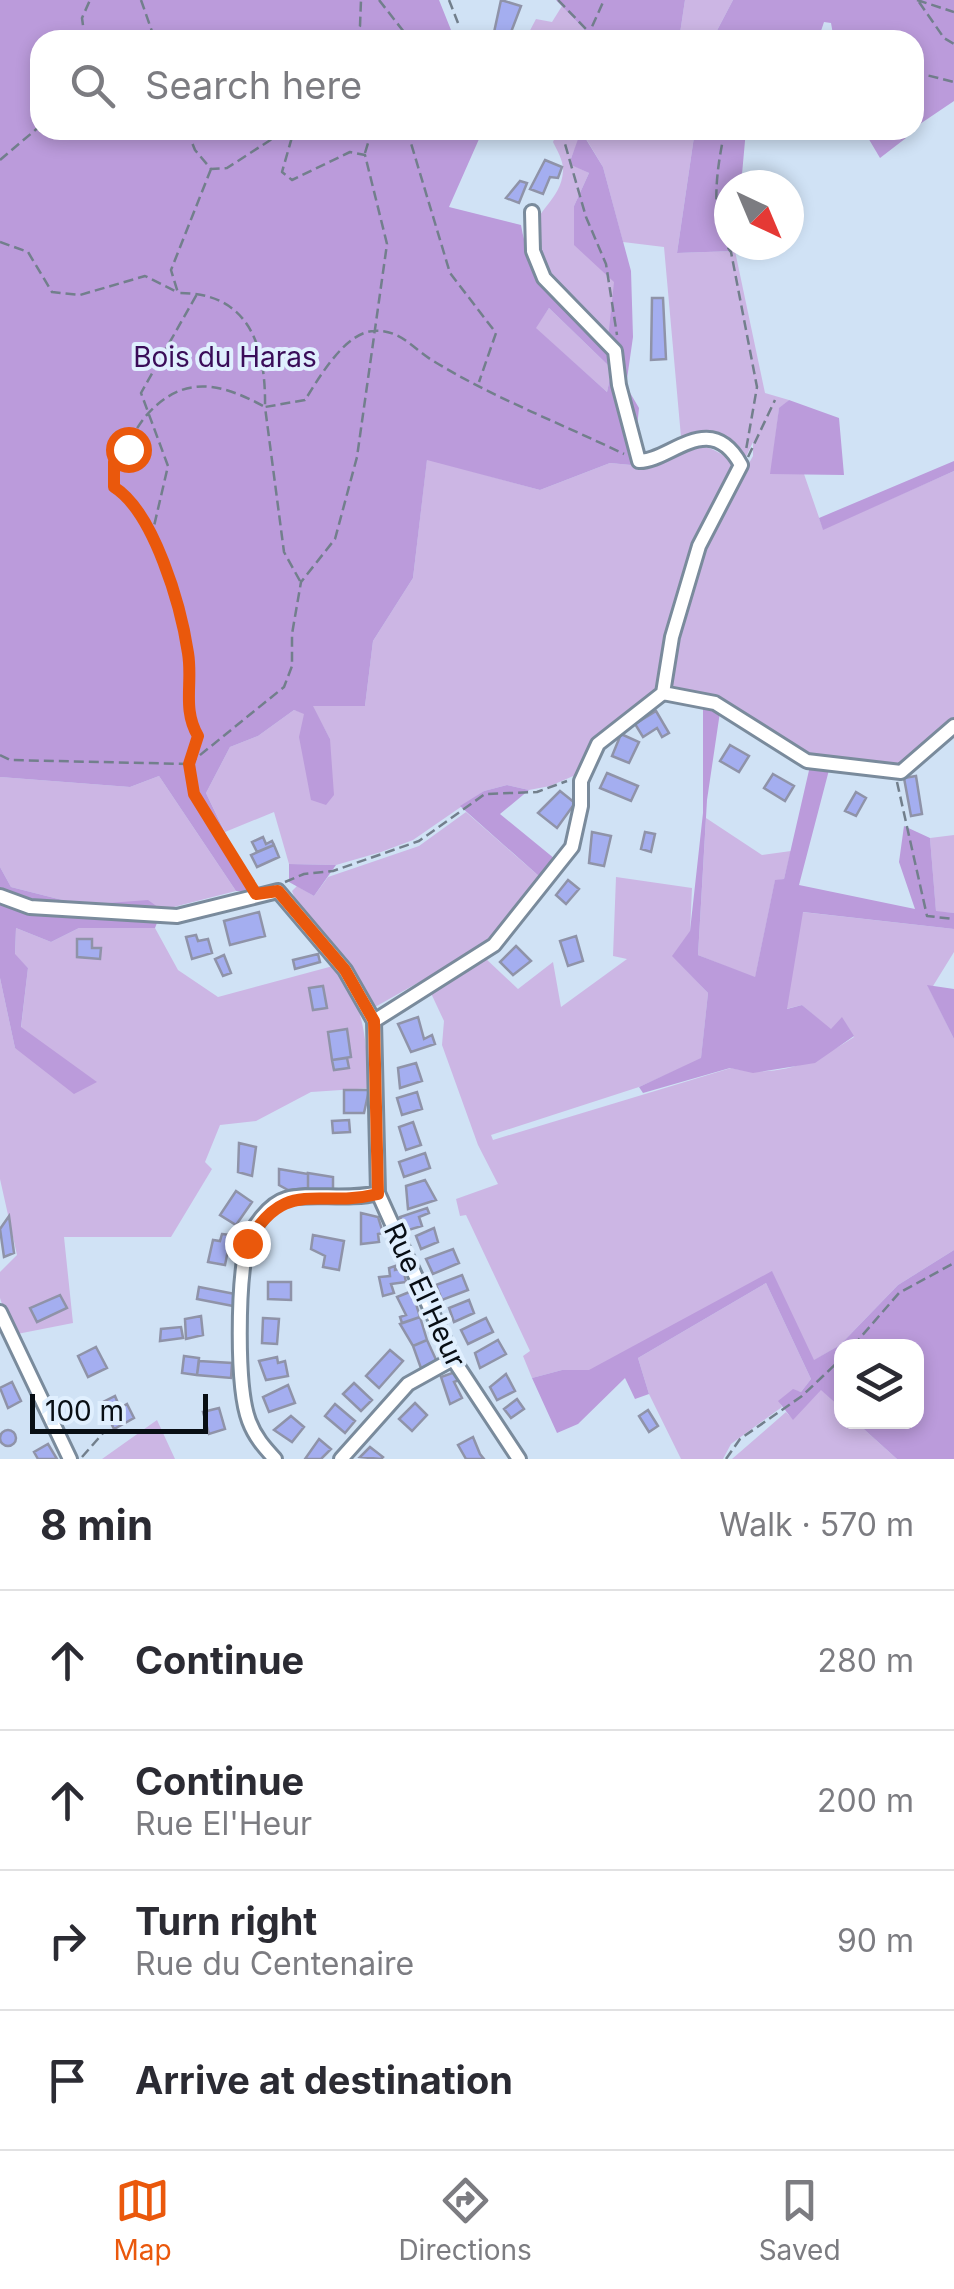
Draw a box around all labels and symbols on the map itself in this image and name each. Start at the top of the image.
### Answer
north arrow [714,170,804,260]
park label: Bois du Haras [133,340,317,374]
route start [106,427,152,473]
street label: Rue El'Heur [377,1218,473,1372]
route end [225,1221,271,1267]
scale bar [30,1389,208,1434]

